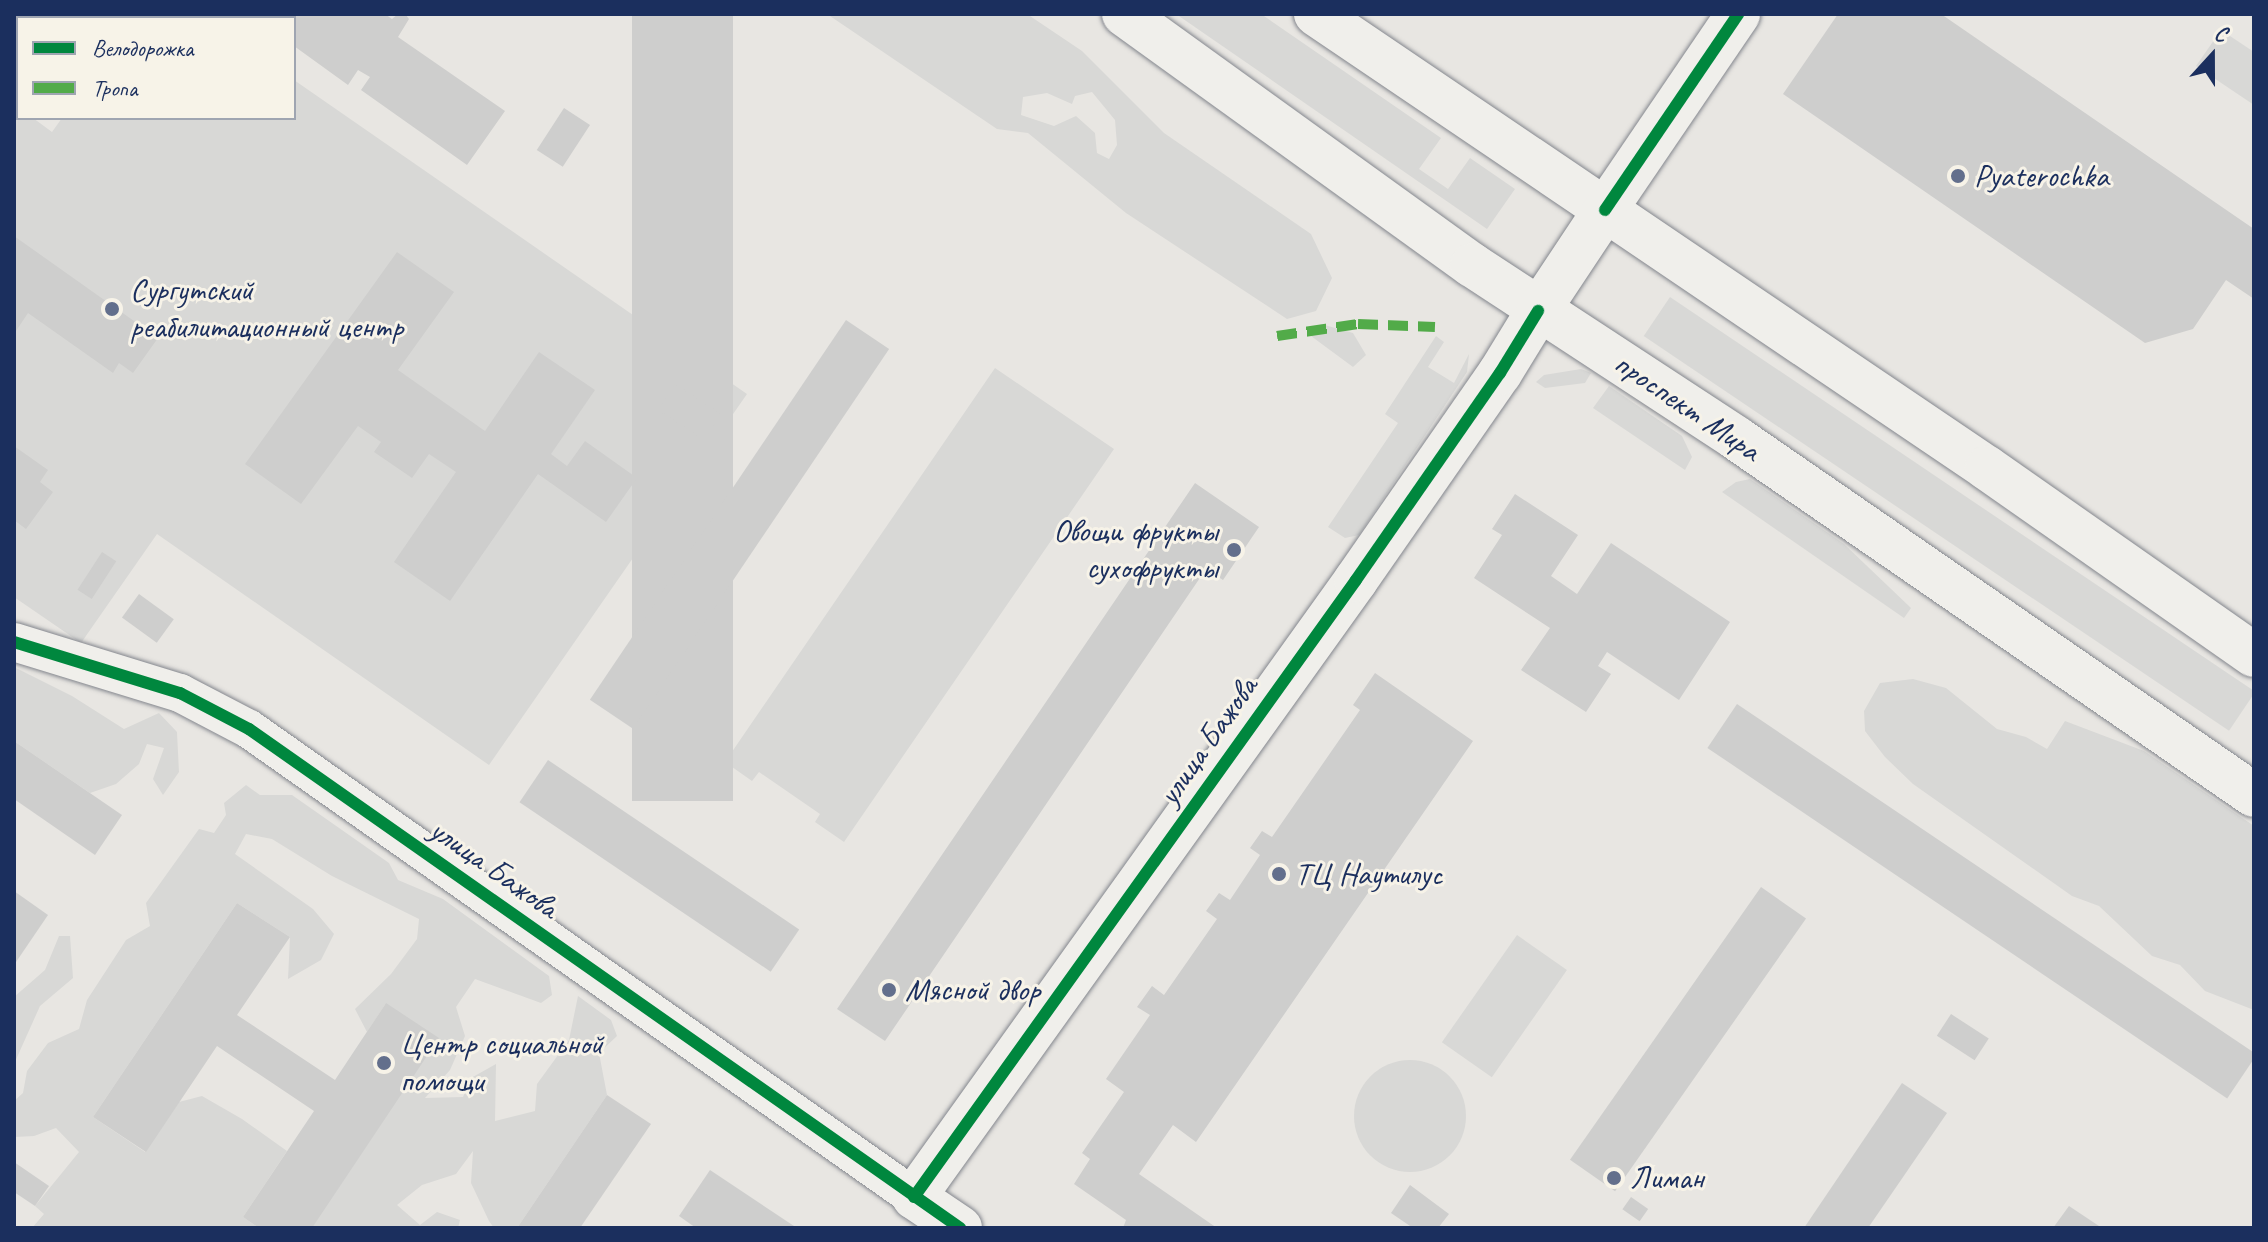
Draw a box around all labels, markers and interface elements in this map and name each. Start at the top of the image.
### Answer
legend [16,16,296,120]
north arrow [2172,16,2252,96]
text: С [2211,19,2231,49]
text: Велодорожка [92,33,193,63]
text: Тропа [92,73,137,103]
place label: Pyaterochka [1974,157,2109,195]
marker: Pyaterochka [1949,167,1967,185]
place label: Сургутский реабилитационный центр [130,272,403,347]
marker: Сургутский реабилитационный центр [101,298,123,320]
street label: проспект Мира [1607,344,1767,470]
place label: Овощи фрукты сухофрукты [1056,513,1218,588]
marker: Овощи фрукты сухофрукты [1225,541,1243,559]
street label: улица Бажова [1149,668,1267,814]
street label: улица Бажова [421,810,567,928]
place label: ТЦ Наутилус [1295,855,1442,893]
marker: ТЦ Наутилус [1270,865,1288,883]
place label: Мясной двор [905,971,1040,1009]
marker: Мясной двор [880,981,898,999]
place label: Центр социальной помощи [400,1026,604,1101]
marker: Центр социальной помощи [375,1054,393,1072]
place label: Лиман [1630,1159,1704,1197]
marker: Лиман [1605,1169,1623,1187]

